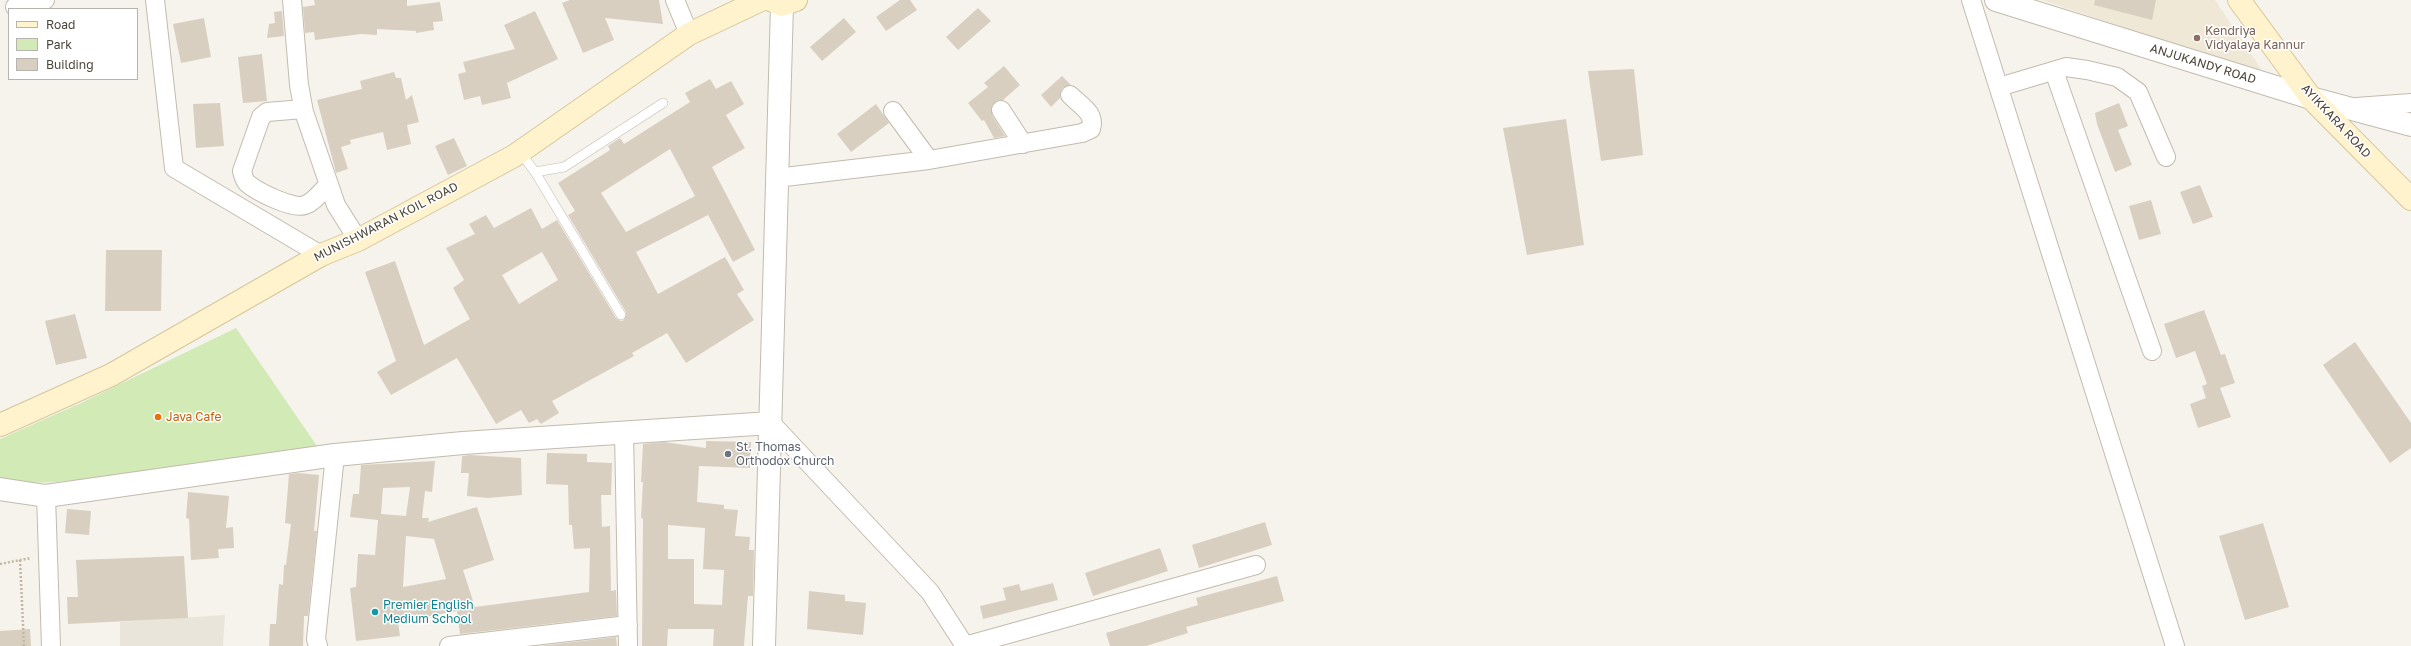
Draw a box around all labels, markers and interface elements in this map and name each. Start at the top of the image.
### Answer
legend [8,8,138,80]
text: Road [46,17,75,32]
place label: Kendriya Vidyalaya Kannur [2205,24,2305,52]
marker: Kendriya Vidyalaya Kannur [2192,33,2202,43]
text: Park [46,37,72,52]
street label: ANJUKANDY ROAD [2148,41,2258,87]
text: Building [46,57,94,72]
street label: AYIKKARA ROAD [2298,81,2374,161]
street label: MUNISHWARAN KOIL ROAD [312,179,460,265]
place label: Java Cafe [166,410,221,424]
marker: Java Cafe [153,412,163,422]
place label: St. Thomas Orthodox Church [736,440,834,468]
marker: St. Thomas Orthodox Church [723,449,733,459]
place label: Premier English Medium School [383,598,474,626]
marker: Premier English Medium School [370,607,380,617]

